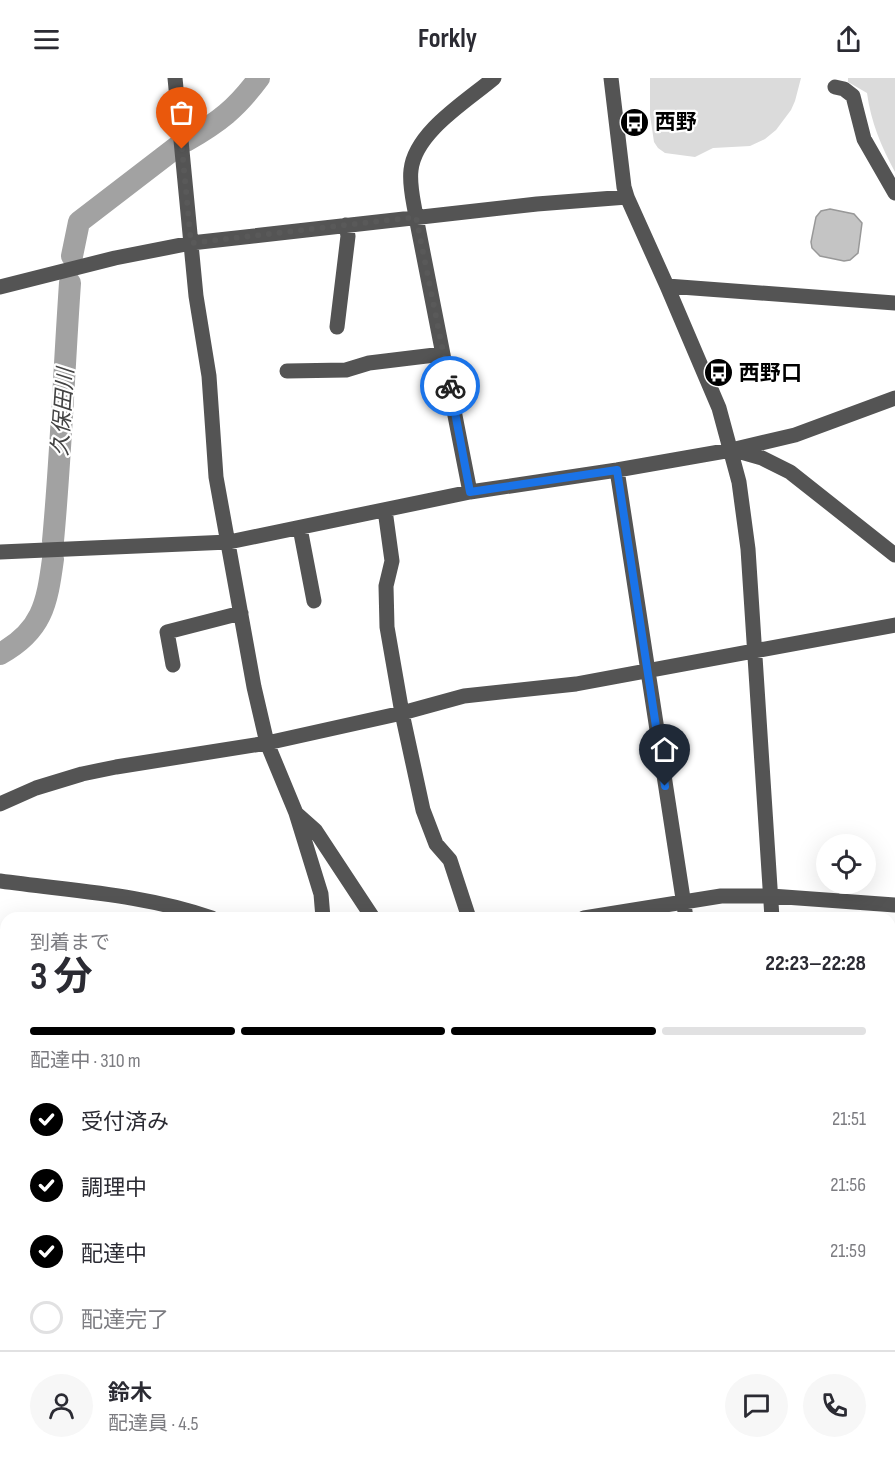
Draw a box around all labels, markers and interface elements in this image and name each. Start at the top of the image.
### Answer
icon: menu [30,23,63,56]
text: Forkly [418,23,477,55]
icon: share [832,23,865,56]
pin [156,87,207,149]
icon: bag [165,96,198,129]
bus stop icon: 西野 [618,106,650,138]
place label: 西野 [655,110,697,135]
courier [420,356,480,416]
bus stop icon: 西野口 [702,357,734,389]
place label: 西野口 [739,361,802,386]
water label: 久保田川 [47,365,80,457]
icon: bike [434,370,467,403]
pin [639,724,690,786]
icon: home [648,733,681,766]
map controls [816,834,876,894]
button: locate [816,834,876,894]
text: 到着まで [30,931,110,955]
text: 22:23–22:28 [765,950,866,977]
text: 3 分 [30,954,93,1001]
text: 配達中 · 310 m [30,1049,141,1073]
icon: check [30,1103,63,1136]
text: 21:51 [832,1107,866,1131]
text: 受付済み [81,1109,169,1136]
icon: check [30,1169,63,1202]
text: 21:56 [830,1173,866,1197]
text: 調理中 [81,1175,147,1202]
icon: check [30,1235,63,1268]
text: 21:59 [830,1239,866,1263]
text: 配達中 [81,1241,147,1268]
text: 配達完了 [81,1307,169,1334]
button: person [30,1374,93,1437]
button: chat [725,1374,788,1437]
button: phone [803,1374,866,1437]
text: 鈴木 [108,1380,152,1407]
text: 配達員 · 4.5 [108,1412,198,1436]

